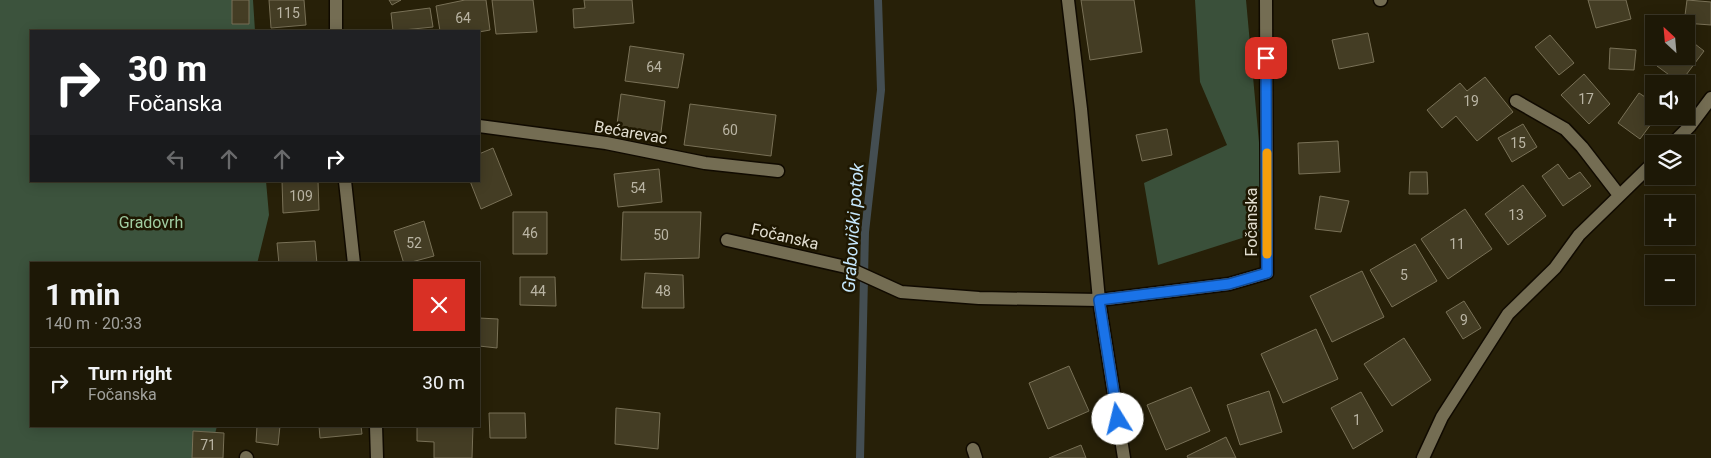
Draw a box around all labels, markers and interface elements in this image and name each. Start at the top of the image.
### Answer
house number: 115 [276,5,300,21]
house number: 64 [455,10,471,26]
north arrow [1645,15,1695,65]
map controls [1645,15,1695,305]
pin [1245,37,1287,79]
icon: arrive [1252,44,1280,72]
text: 30 m [128,49,207,90]
icon: right [45,50,110,115]
house number: 64 [646,59,662,75]
button: sound [1645,75,1695,125]
text: Fočanska [128,91,223,116]
house number: 17 [1578,91,1594,107]
house number: 19 [1463,93,1479,109]
street label: Bećarevac [593,117,669,148]
house number: 60 [722,122,738,138]
house number: 15 [1510,135,1526,151]
button: layers [1645,135,1695,185]
icon: left [162,145,190,173]
icon: ahead [215,145,243,173]
icon: ahead [268,145,296,173]
icon: right [321,145,349,173]
water label: Grabovički potok [837,161,868,294]
house number: 54 [630,180,646,196]
house number: 109 [289,188,313,204]
street label: Fočanska [1242,188,1261,256]
button: + [1645,195,1695,245]
house number: 13 [1508,207,1524,223]
park label: Gradovrh [119,213,183,232]
street label: Fočanska [749,219,821,253]
house number: 46 [522,225,538,241]
house number: 50 [653,227,669,243]
house number: 52 [406,235,422,251]
house number: 11 [1449,236,1465,252]
button: − [1645,255,1695,305]
house number: 5 [1400,267,1408,283]
text: 1 min [45,277,120,312]
button: close [413,279,465,331]
house number: 44 [530,283,546,299]
house number: 48 [655,283,671,299]
house number: 9 [1460,312,1468,328]
text: 140 m · 20:33 [45,314,142,333]
text: Turn right [88,362,172,385]
icon: right [45,369,73,397]
text: 30 m [422,371,465,394]
text: Fočanska [88,385,157,404]
position arrow [1091,392,1143,444]
house number: 1 [1353,412,1361,428]
house number: 71 [200,437,216,453]

